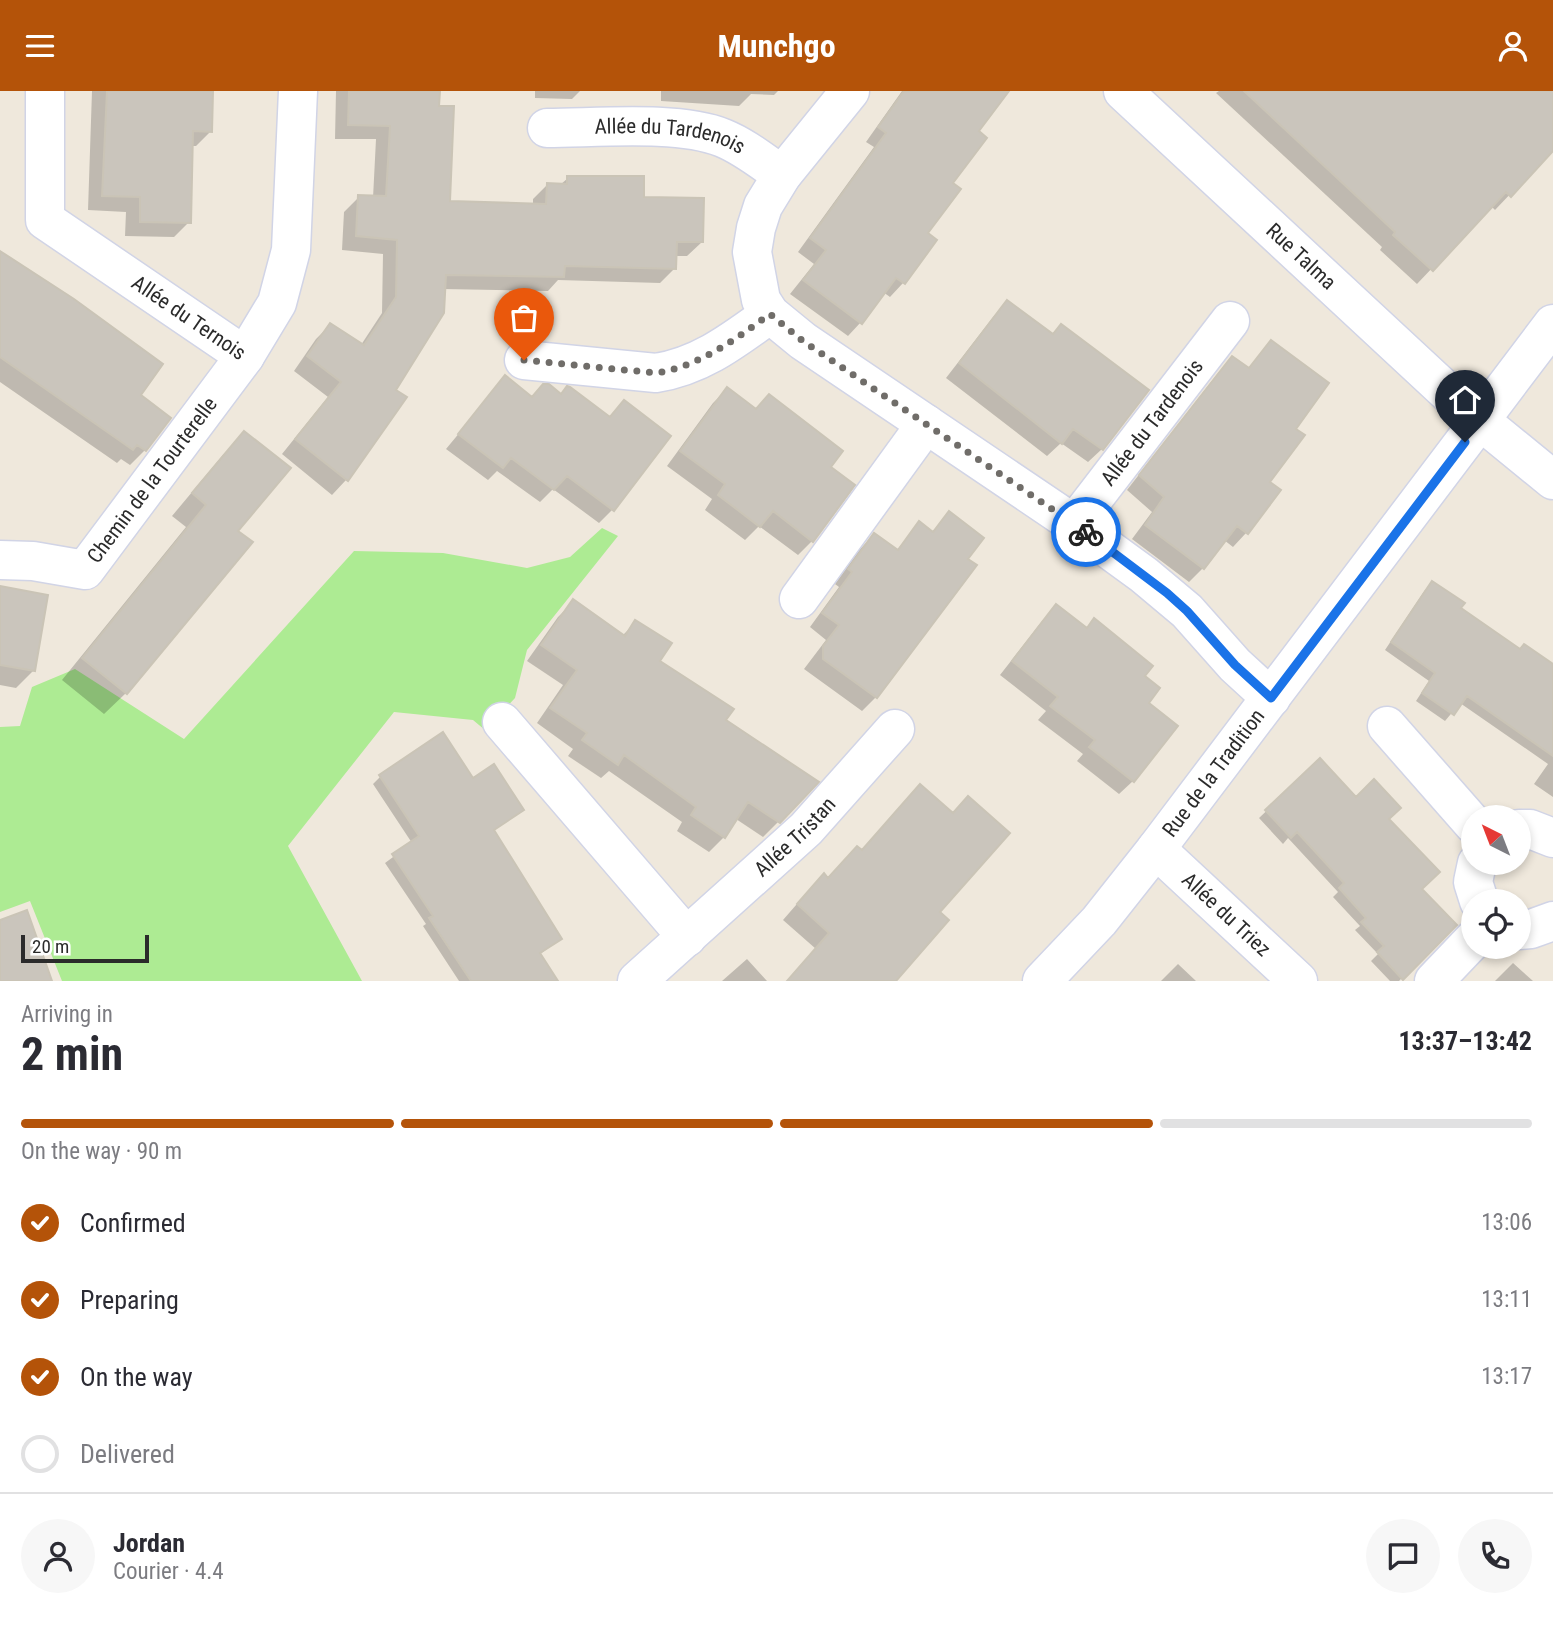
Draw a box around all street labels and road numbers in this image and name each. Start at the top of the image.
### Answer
street label: Allée du Tardenois [594,114,750,159]
street label: Rue Talma [1261,218,1341,294]
street label: Allée du Ternois [127,271,250,365]
street label: Allée du Tardenois [1096,355,1208,490]
street label: Chemin de la Tourterelle [82,392,222,568]
street label: Rue de la Tradition [1158,704,1269,841]
street label: Allée Tristan [750,792,840,881]
street label: Allée du Triez [1177,868,1275,961]

